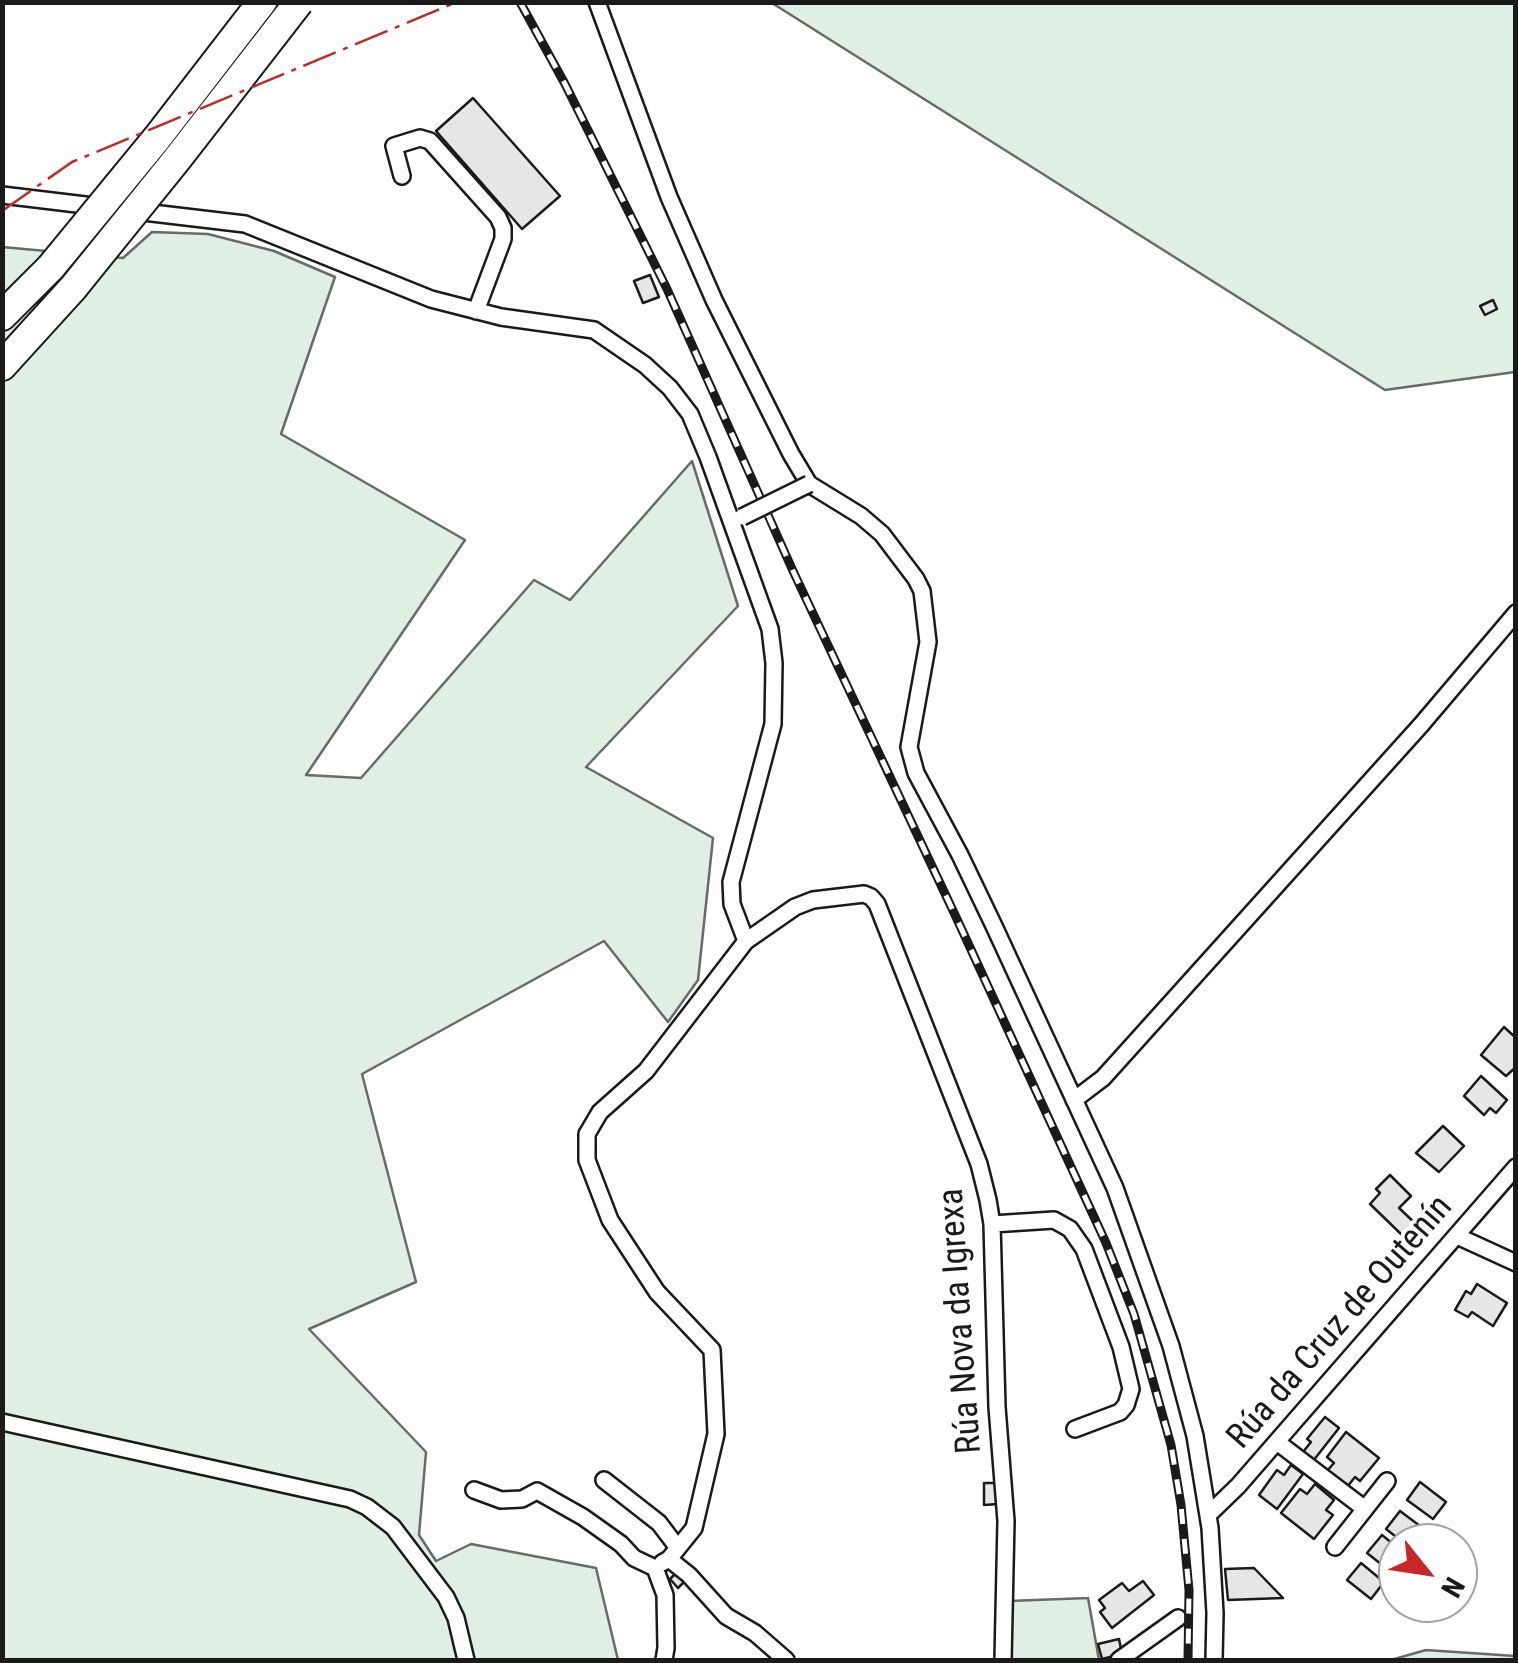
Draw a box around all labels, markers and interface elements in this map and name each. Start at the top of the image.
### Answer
street label: Rúa Nova da Igrexa [932,1187,992,1455]
street label: Rúa da Cruz de Outenín [1220,1188,1462,1458]
north arrow [1378,1523,1478,1623]
text: N [1434,1572,1471,1603]

